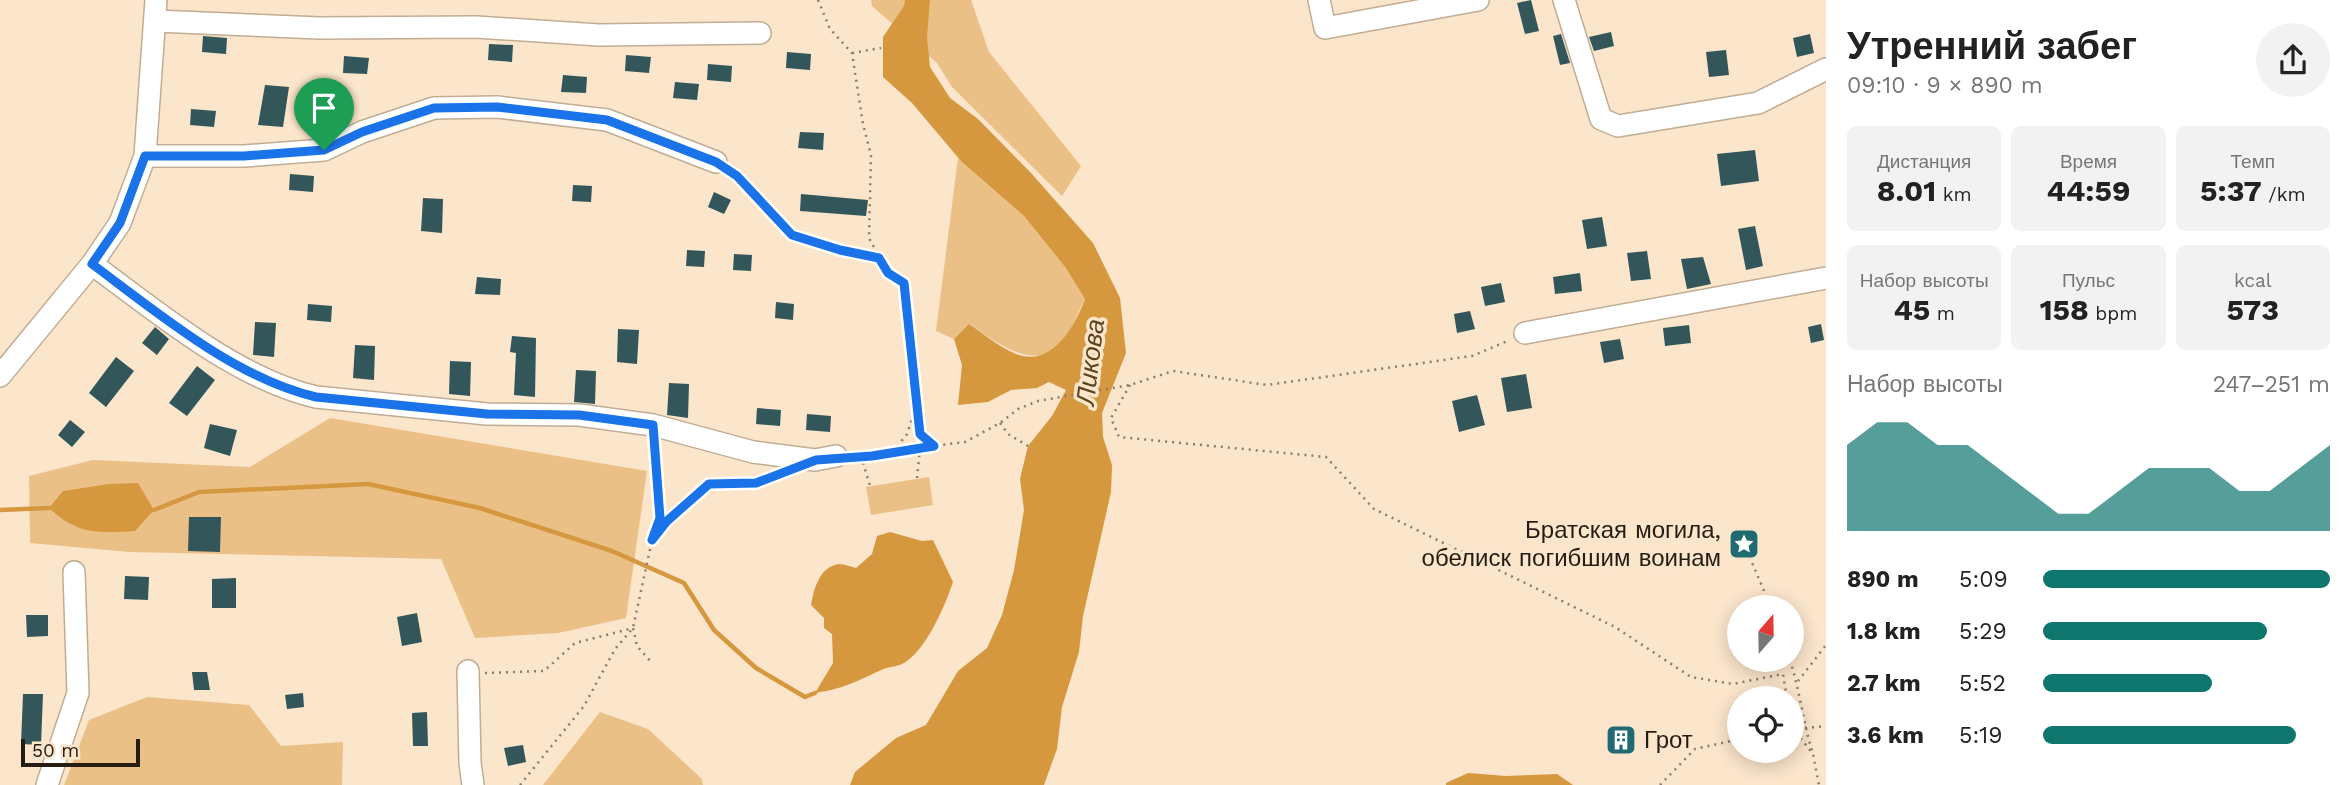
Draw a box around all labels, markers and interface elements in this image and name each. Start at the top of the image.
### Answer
button: share [2256,23,2330,97]
text: Утренний забег [1847,24,2137,68]
text: 09:10 · 9 × 890 m [1847,72,2043,99]
pin [294,78,354,150]
icon: arrive [305,89,343,127]
text: Дистанция [1877,150,1971,173]
text: Время [2060,150,2117,173]
text: Темп [2231,150,2275,173]
text: 8.01 [1877,173,1936,208]
text: 44:59 [2047,173,2130,208]
text: 5:37 [2200,173,2262,208]
text: km [1936,183,1972,206]
text: /km [2262,183,2306,206]
text: Набор высоты [1860,269,1989,292]
text: Пульс [2062,269,2115,292]
text: kcal [2234,269,2272,292]
text: 45 [1893,292,1930,327]
text: 158 [2040,292,2089,327]
text: 573 [2227,292,2279,327]
text: m [1930,302,1955,325]
text: bpm [2089,302,2137,325]
water label: Ликова [1070,317,1110,409]
text: Набор высоты [1847,371,2003,398]
text: 247–251 m [2213,371,2330,398]
place label: Братская могила, обелиск погибшим воинам [1422,516,1721,572]
place icon: Братская могила, обелиск погибшим воинам [1727,527,1761,561]
text: 890 m [1847,566,1919,593]
text: 5:09 [1959,566,2008,593]
north arrow [1727,595,1804,672]
map controls [1727,595,1804,763]
text: 1.8 km [1847,618,1921,645]
text: 5:29 [1959,618,2007,645]
text: 2.7 km [1847,670,1921,697]
text: 5:52 [1959,670,2006,697]
button: locate [1727,686,1804,763]
text: 3.6 km [1847,722,1924,749]
text: 5:19 [1959,722,2002,749]
building icon: Грот [1604,723,1638,757]
place label: Грот [1644,726,1693,754]
scale bar [21,736,140,768]
text: 50 m [32,739,79,762]

